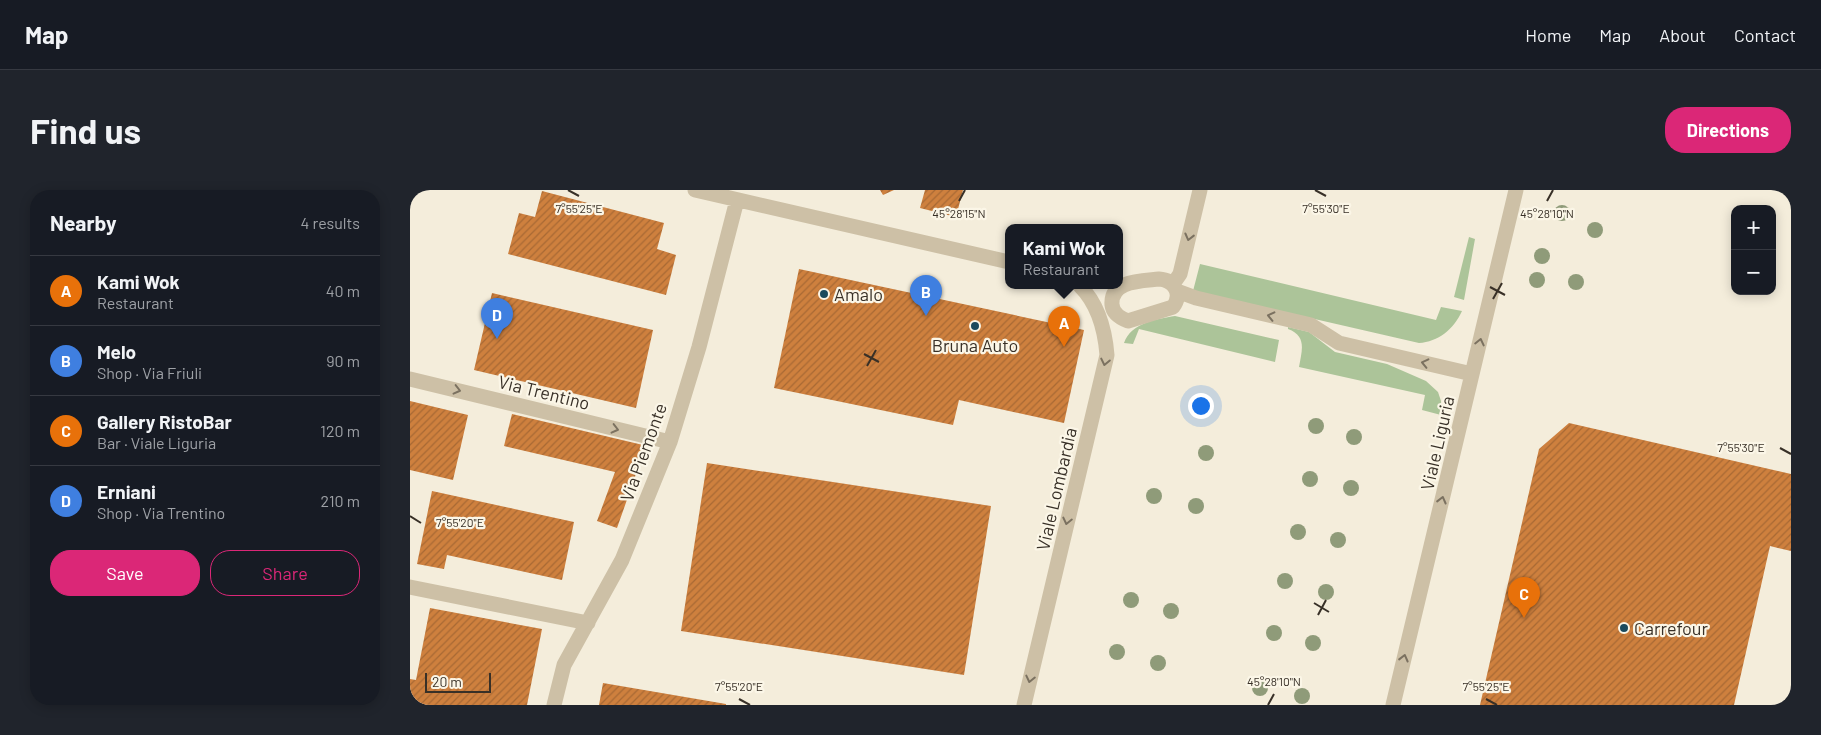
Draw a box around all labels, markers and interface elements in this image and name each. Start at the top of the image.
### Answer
text: Map [25,20,68,49]
text: Home [1525,24,1571,46]
text: Map [1599,24,1631,46]
text: About [1659,24,1706,46]
text: Contact [1734,24,1796,46]
button: Directions [1665,107,1791,153]
text: Find us [30,109,141,151]
text: 7°55'25"E [555,201,603,215]
text: 7°55'30"E [1302,201,1350,215]
map controls [1731,205,1776,295]
button: + [1731,205,1776,250]
text: 45°28'15"N [932,206,986,220]
text: 45°28'10"N [1520,206,1574,220]
text: Nearby [50,210,116,235]
text: 4 results [300,213,360,232]
popup [1005,224,1123,289]
one-way arrow [1184,233,1195,242]
text: Kami Wok [1023,236,1105,259]
button: − [1731,250,1776,295]
text: Restaurant [1023,259,1099,278]
text: Kami Wok [97,270,180,293]
pin: B [910,275,942,316]
text: A [61,281,71,300]
text: 40 m [326,281,360,300]
place label: Amalo [834,283,883,305]
marker: Amalo [818,288,830,300]
text: Restaurant [97,293,174,312]
pin: D [481,298,513,339]
pin: A [1048,306,1080,347]
one-way arrow [1266,311,1275,322]
marker: Bruna Auto [969,320,981,332]
place label: Bruna Auto [932,334,1018,356]
one-way arrow [1474,337,1485,346]
text: Melo [97,340,136,363]
text: B [61,351,71,370]
text: 90 m [326,351,360,370]
one-way arrow [1100,358,1111,367]
one-way arrow [1420,358,1429,369]
text: Shop · Via Friuli [97,363,202,382]
street label: Via Trentino [496,370,592,414]
one-way arrow [453,384,462,395]
your location [1188,393,1214,419]
street label: Viale Liguria [1415,394,1459,492]
street label: Via Piemonte [615,400,671,504]
text: Gallery RistoBar [97,410,232,433]
text: C [61,421,71,440]
text: 120 m [320,421,360,440]
one-way arrow [611,423,620,434]
street label: Viale Lombardia [1031,425,1081,553]
text: Bar · Viale Liguria [97,433,216,452]
text: 7°55'30"E [1717,440,1765,454]
text: Erniani [97,480,156,503]
text: D [61,491,71,510]
text: 210 m [321,491,360,510]
one-way arrow [1437,496,1447,504]
text: Shop · Via Trentino [97,503,225,522]
text: 7°55'20"E [436,515,484,529]
one-way arrow [1062,516,1073,525]
button: Save [50,550,200,596]
button: Share [210,550,360,596]
pin: C [1508,577,1540,618]
place label: Carrefour [1634,617,1708,639]
marker: Carrefour [1618,622,1630,634]
one-way arrow [1399,654,1409,662]
scale bar [425,670,491,693]
text: 20 m [432,673,462,690]
one-way arrow [1025,674,1036,683]
text: 45°28'10"N [1247,674,1301,688]
text: 7°55'20"E [715,679,763,693]
text: 7°55'25"E [1462,679,1510,693]

